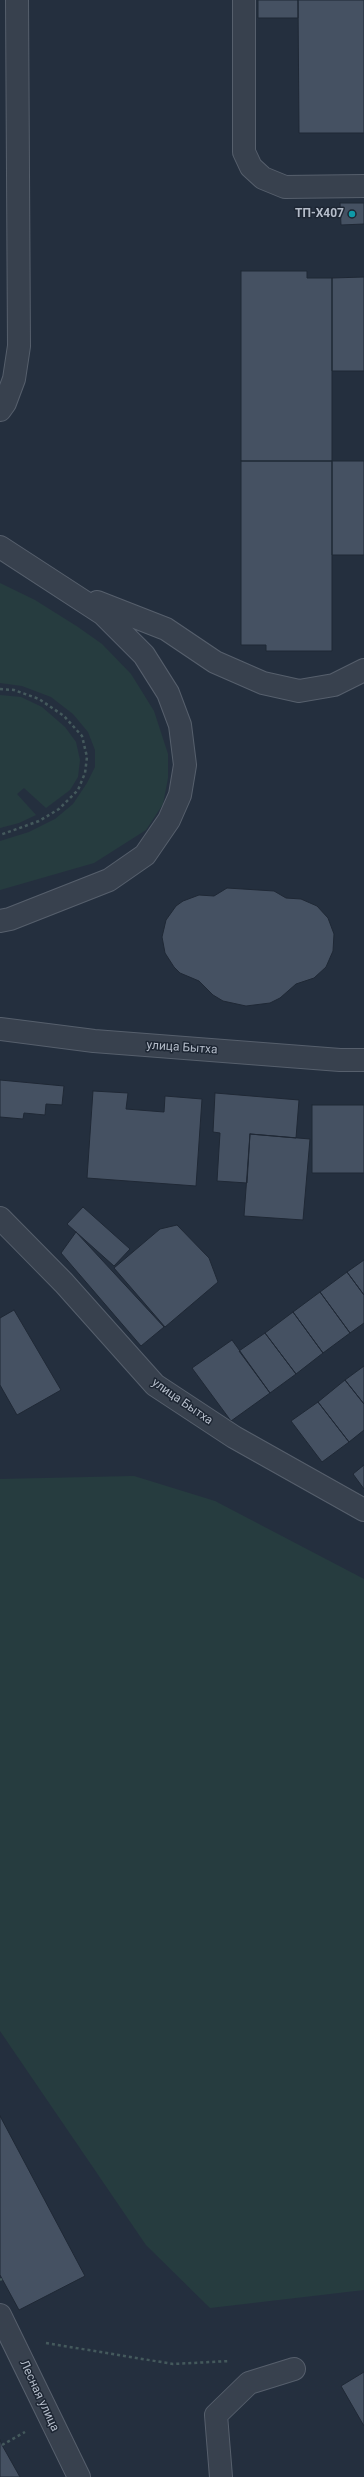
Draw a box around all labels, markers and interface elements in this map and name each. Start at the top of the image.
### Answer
place label: ТП-Х407 [295,207,344,221]
marker: ТП-Х407 [347,209,357,219]
street label: улица Бытха [146,1038,218,1058]
street label: улица Бытха [149,1376,215,1428]
street label: Лесная улица [16,2358,62,2434]

